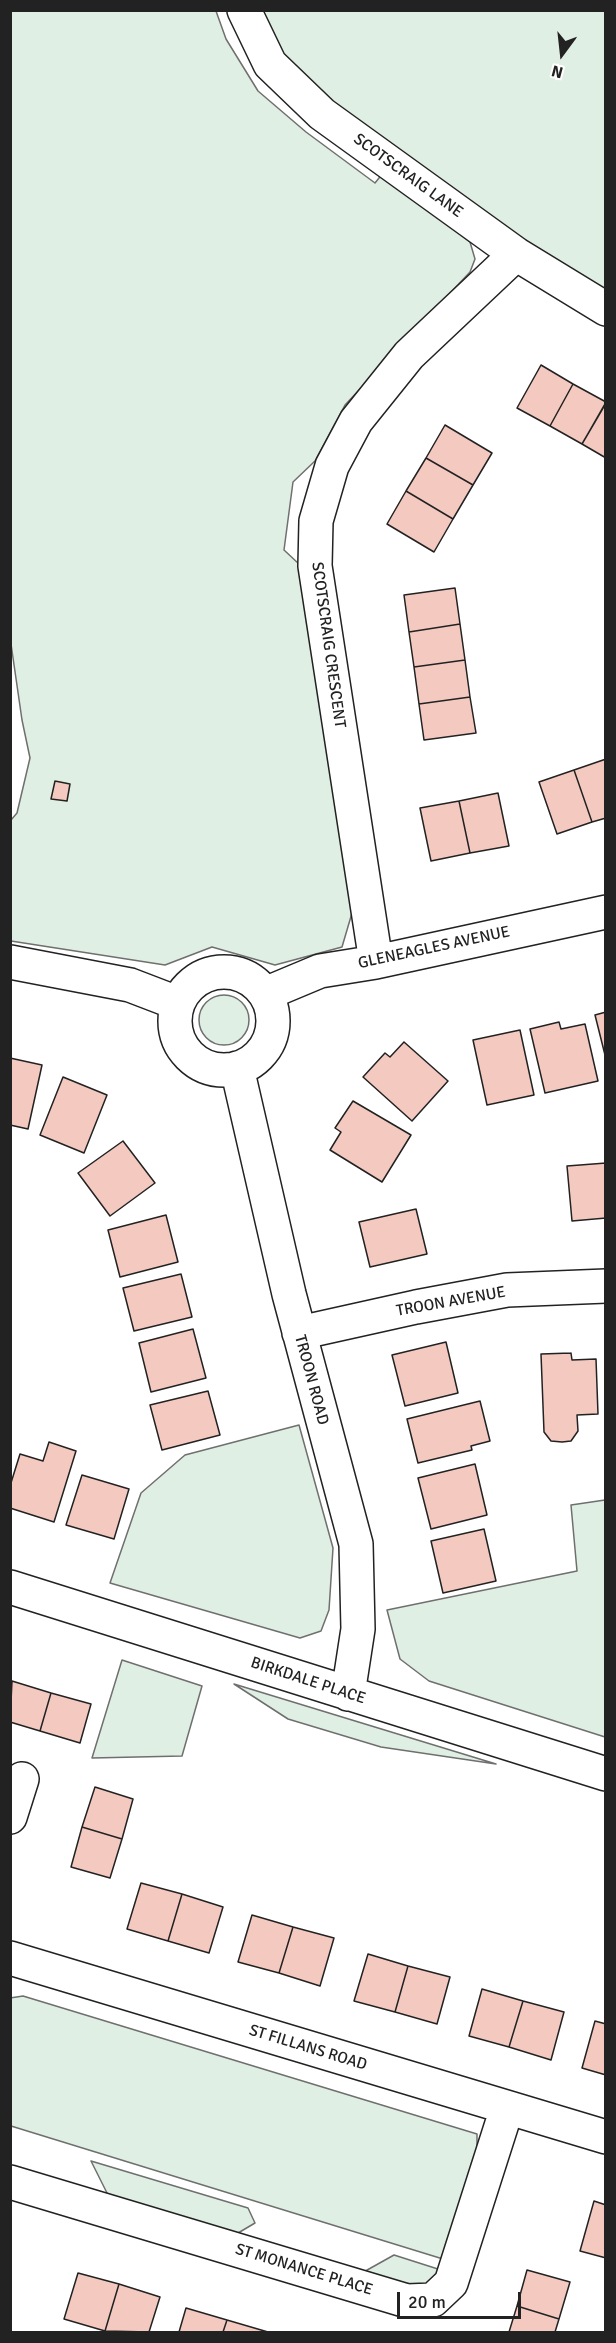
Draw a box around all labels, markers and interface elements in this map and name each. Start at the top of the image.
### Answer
north arrow [532,24,592,84]
text: N [549,60,565,82]
street label: SCOTSCRAIG LANE [350,130,466,222]
street label: SCOTSCRAIG CRESCENT [307,561,349,729]
street label: GLENEAGLES AVENUE [356,923,512,973]
street label: TROON AVENUE [395,1283,507,1321]
street label: TROON ROAD [290,1333,332,1427]
street label: BIRKDALE PLACE [248,1653,368,1709]
street label: ST FILLANS ROAD [247,2021,369,2075]
street label: ST MONANCE PLACE [233,2240,375,2300]
scale bar [400,2280,524,2318]
text: 20 m [408,2291,446,2313]

